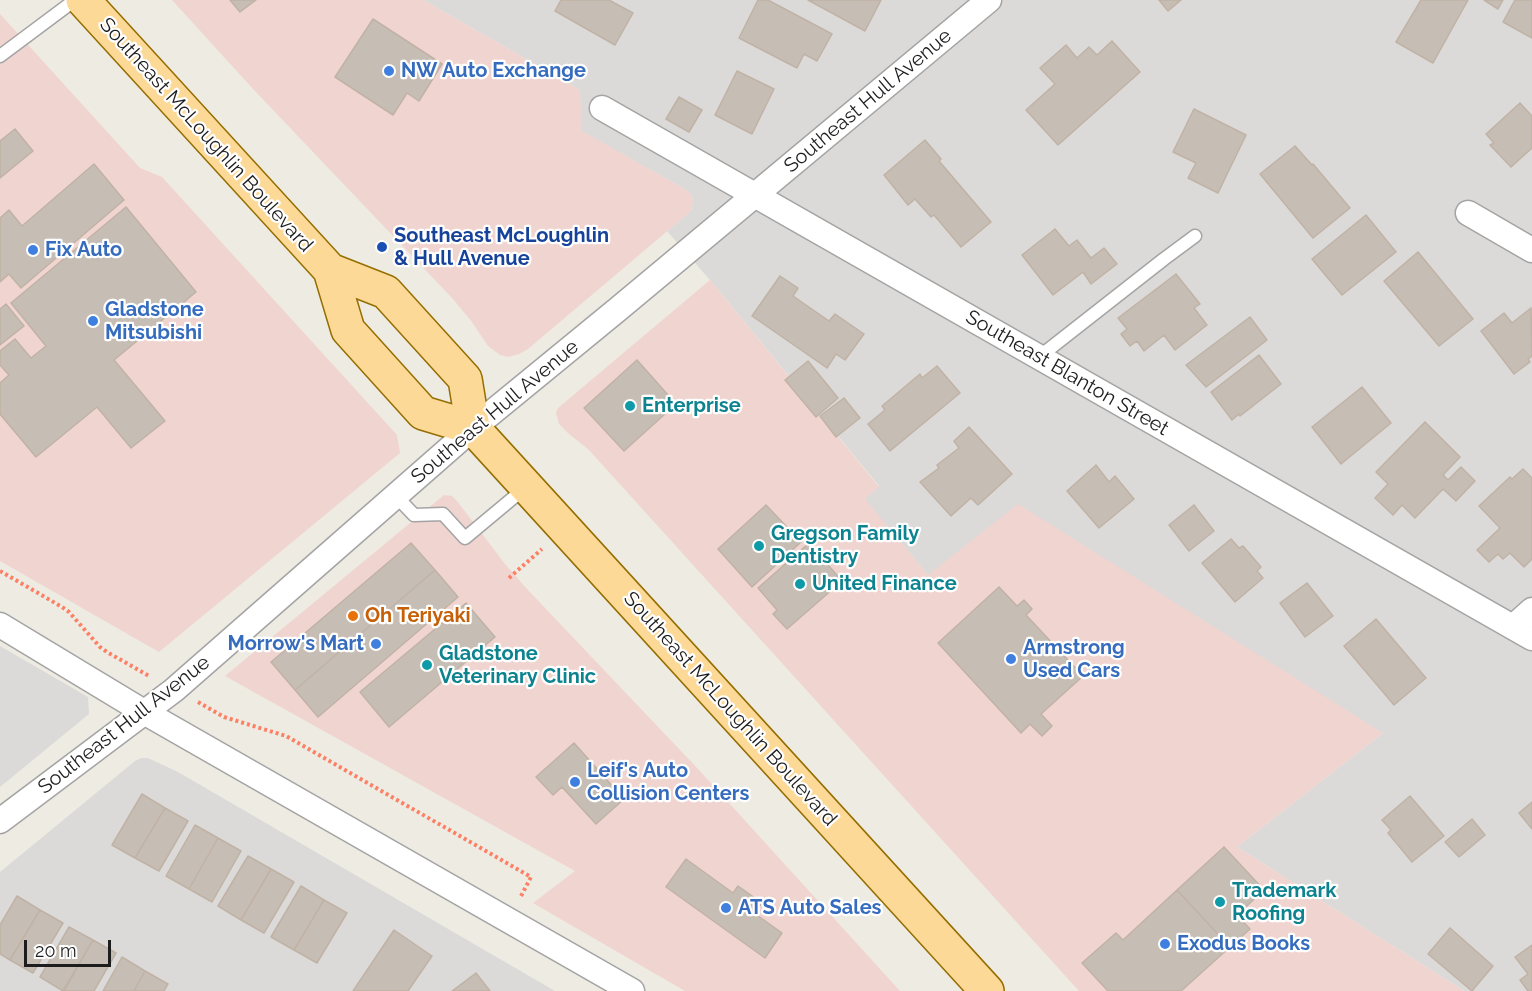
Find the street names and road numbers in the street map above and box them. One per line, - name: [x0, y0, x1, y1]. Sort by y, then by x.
- street label: Southeast McLoughlin Boulevard: [94, 13, 318, 257]
- street label: Southeast Hull Avenue: [779, 24, 957, 178]
- street label: Southeast Blanton Street: [961, 305, 1173, 441]
- street label: Southeast Hull Avenue: [406, 335, 584, 489]
- street label: Southeast McLoughlin Boulevard: [618, 587, 842, 831]
- street label: Southeast Hull Avenue: [33, 651, 215, 799]

